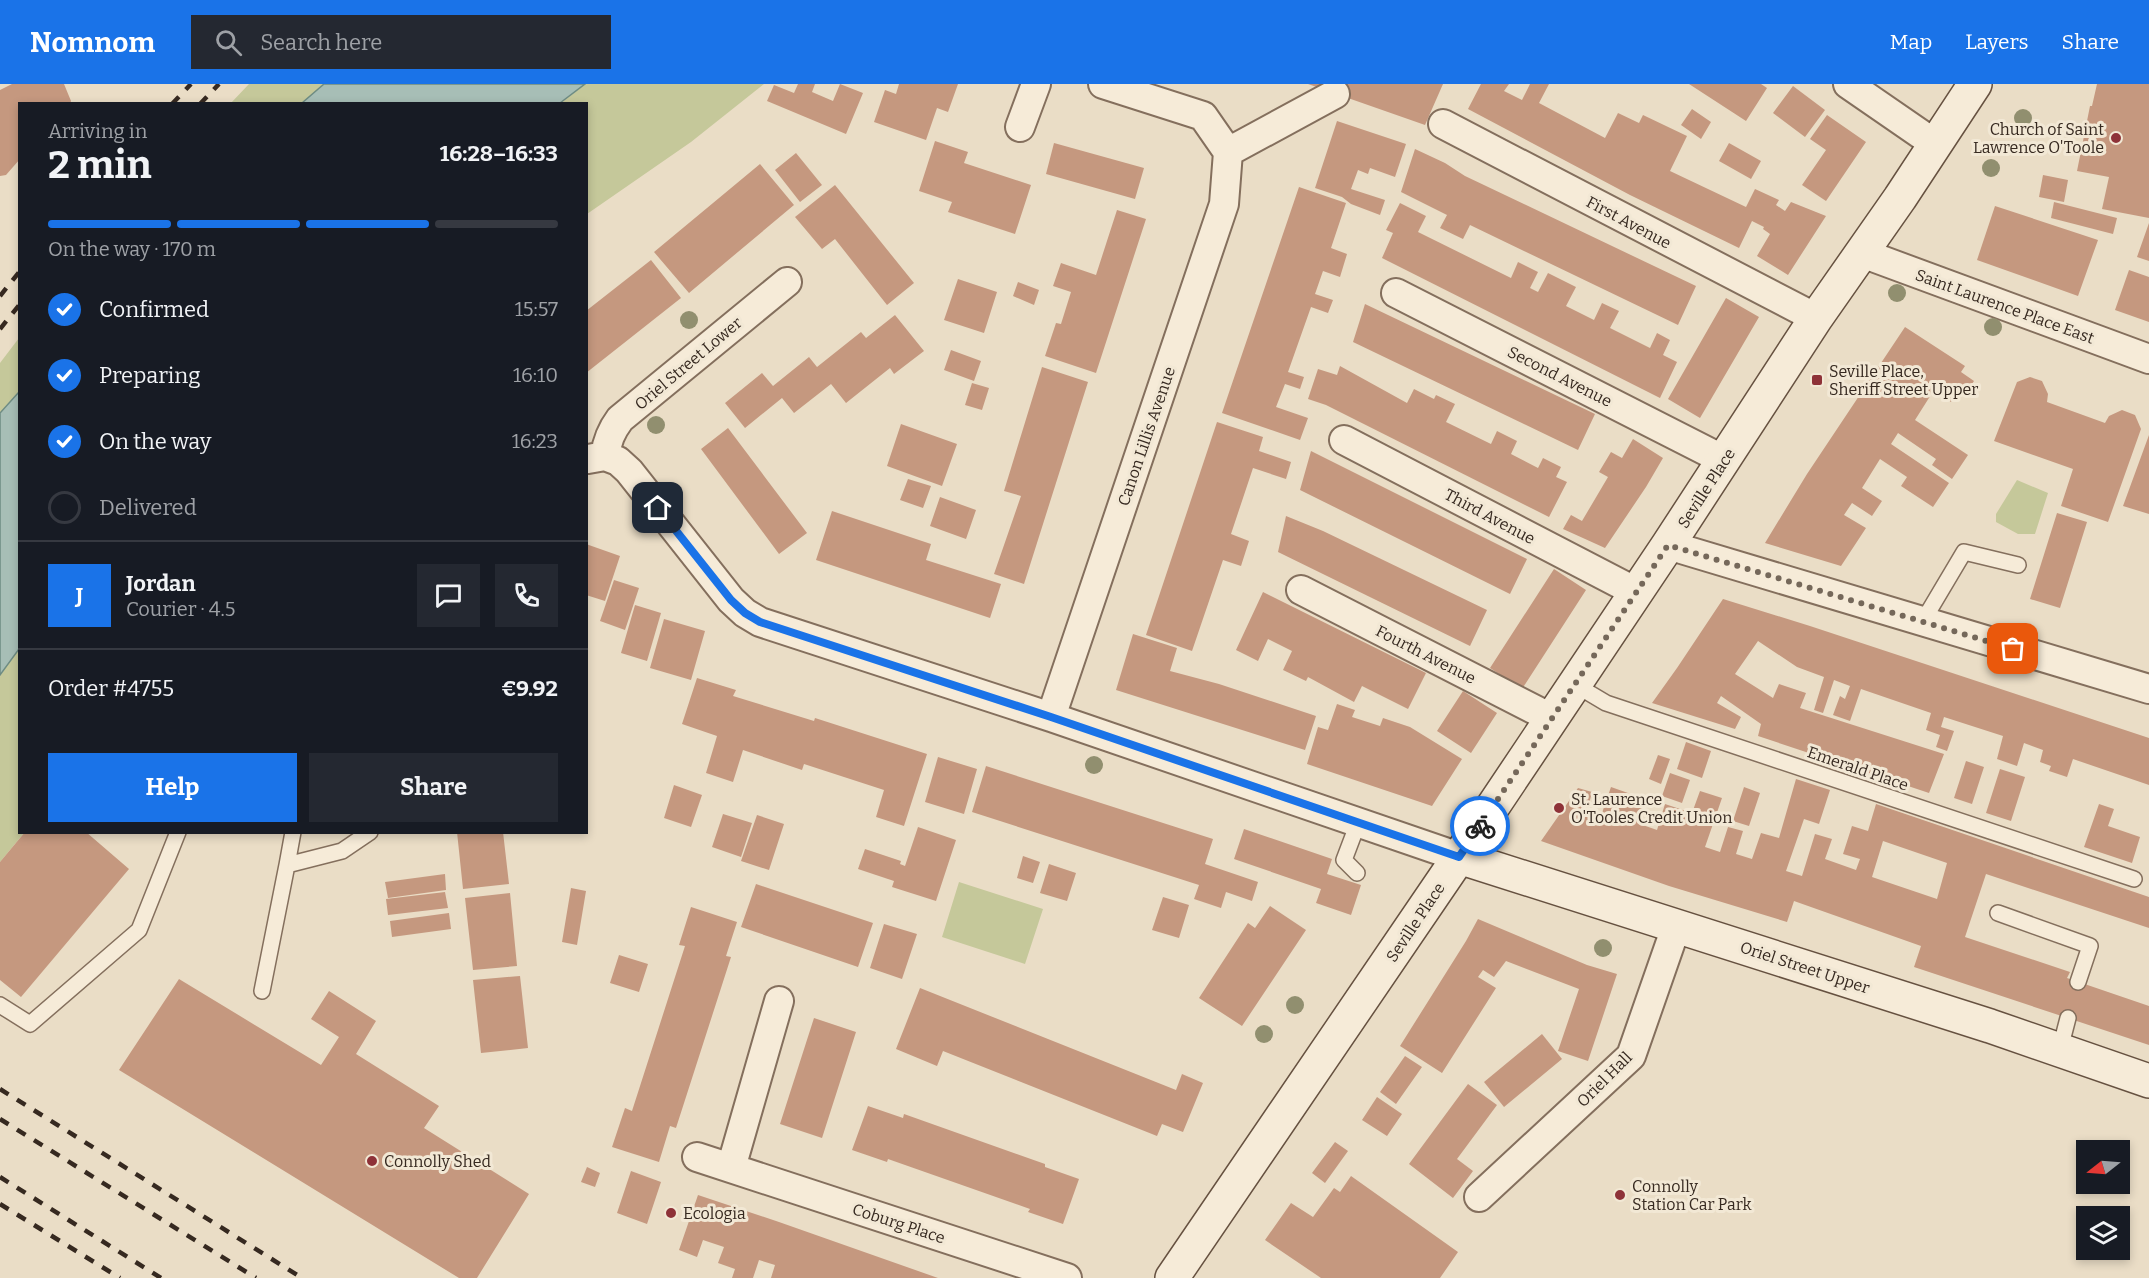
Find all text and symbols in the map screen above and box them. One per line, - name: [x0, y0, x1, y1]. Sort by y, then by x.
- search box: [191, 15, 611, 69]
- text: Nomnom: [30, 26, 155, 59]
- icon: search: [212, 26, 245, 59]
- text: Search here: [260, 29, 382, 56]
- text: Map: [1890, 29, 1932, 55]
- text: Layers: [1965, 29, 2029, 55]
- text: Share: [2062, 29, 2119, 55]
- text: Arriving in: [48, 119, 147, 143]
- place label: Church of Saint Lawrence O'Toole: [1973, 120, 2104, 157]
- marker: Church of Saint Lawrence O'Toole: [2109, 131, 2123, 145]
- text: 16:28–16:33: [440, 140, 558, 167]
- text: 2 min: [48, 142, 152, 188]
- street label: First Avenue: [1583, 192, 1674, 253]
- text: On the way · 170 m: [48, 237, 216, 261]
- street label: Saint Laurence Place East: [1913, 265, 2097, 348]
- icon: check: [48, 293, 81, 326]
- text: Confirmed: [99, 296, 209, 323]
- text: 15:57: [515, 297, 558, 321]
- street label: Oriel Street Lower: [631, 313, 746, 414]
- street label: Second Avenue: [1505, 342, 1615, 411]
- icon: check: [48, 359, 81, 392]
- text: Preparing: [99, 362, 201, 389]
- place label: Seville Place, Sheriff Street Upper: [1829, 362, 1978, 399]
- text: 16:10: [513, 363, 558, 387]
- street label: Canon Lillis Avenue: [1114, 364, 1179, 508]
- marker: Seville Place, Sheriff Street Upper: [1810, 373, 1824, 387]
- icon: check: [48, 425, 81, 458]
- text: On the way: [99, 428, 211, 455]
- text: 16:23: [512, 429, 558, 453]
- street label: Seville Place: [1674, 445, 1739, 532]
- pin: [632, 482, 683, 533]
- street label: Third Avenue: [1441, 485, 1538, 548]
- icon: home: [641, 491, 674, 524]
- text: Delivered: [99, 494, 197, 521]
- button: chat: [417, 564, 480, 627]
- button: phone: [495, 564, 558, 627]
- text: Jordan: [126, 570, 196, 597]
- text: J: [76, 582, 83, 609]
- text: Courier · 4.5: [126, 597, 235, 621]
- street label: Fourth Avenue: [1373, 621, 1479, 688]
- pin: [1987, 623, 2038, 674]
- icon: bag: [1996, 632, 2029, 665]
- text: Order #4755: [48, 675, 174, 702]
- text: €9.92: [501, 675, 558, 702]
- street label: Emerald Place: [1805, 742, 1911, 795]
- button: Help: [48, 753, 297, 822]
- button: Share: [309, 753, 558, 822]
- place label: St. Laurence O'Tooles Credit Union: [1571, 790, 1732, 827]
- courier: [1450, 796, 1510, 856]
- marker: St. Laurence O'Tooles Credit Union: [1552, 801, 1566, 815]
- icon: bike: [1464, 810, 1497, 843]
- street label: Seville Place: [1382, 879, 1449, 965]
- street label: Oriel Street Upper: [1738, 938, 1872, 997]
- street label: Oriel Hall: [1573, 1048, 1636, 1111]
- north arrow: [2076, 1140, 2130, 1194]
- map controls: [2076, 1140, 2130, 1260]
- place label: Connolly Shed: [384, 1152, 491, 1171]
- marker: Connolly Shed: [365, 1154, 379, 1168]
- place label: Connolly Station Car Park: [1632, 1177, 1752, 1214]
- marker: Connolly Station Car Park: [1613, 1188, 1627, 1202]
- street label: Coburg Place: [850, 1200, 948, 1247]
- place label: Ecologia: [683, 1204, 746, 1223]
- marker: Ecologia: [664, 1206, 678, 1220]
- button: layers: [2076, 1206, 2130, 1260]

